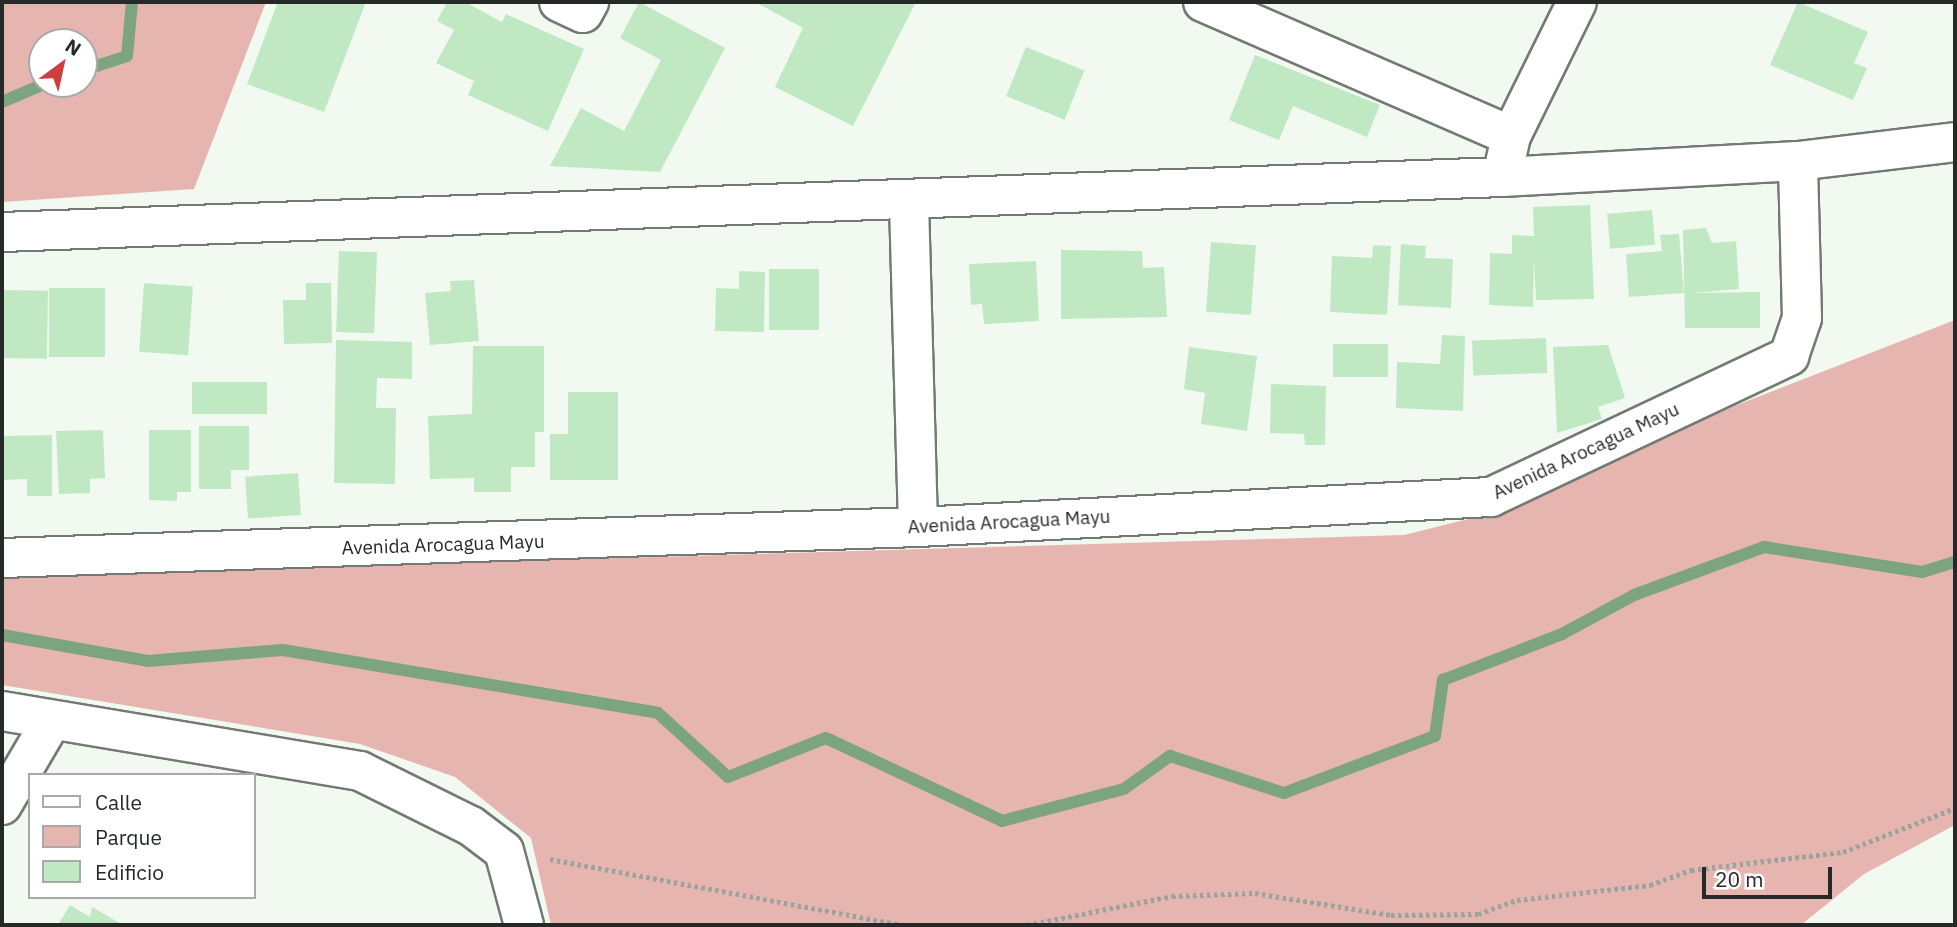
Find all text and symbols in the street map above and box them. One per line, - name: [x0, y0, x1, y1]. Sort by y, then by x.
- north arrow: [28, 28, 98, 98]
- text: N: [61, 33, 86, 61]
- street label: Avenida Arocagua Mayu: [1489, 398, 1683, 504]
- street label: Avenida Arocagua Mayu: [907, 505, 1111, 539]
- street label: Avenida Arocagua Mayu: [341, 530, 545, 560]
- legend: [28, 773, 256, 899]
- text: Calle: [95, 788, 142, 816]
- text: Parque: [95, 823, 162, 851]
- scale bar: [1705, 853, 1834, 897]
- text: Edificio: [95, 858, 164, 886]
- text: 20 m: [1715, 865, 1764, 893]

